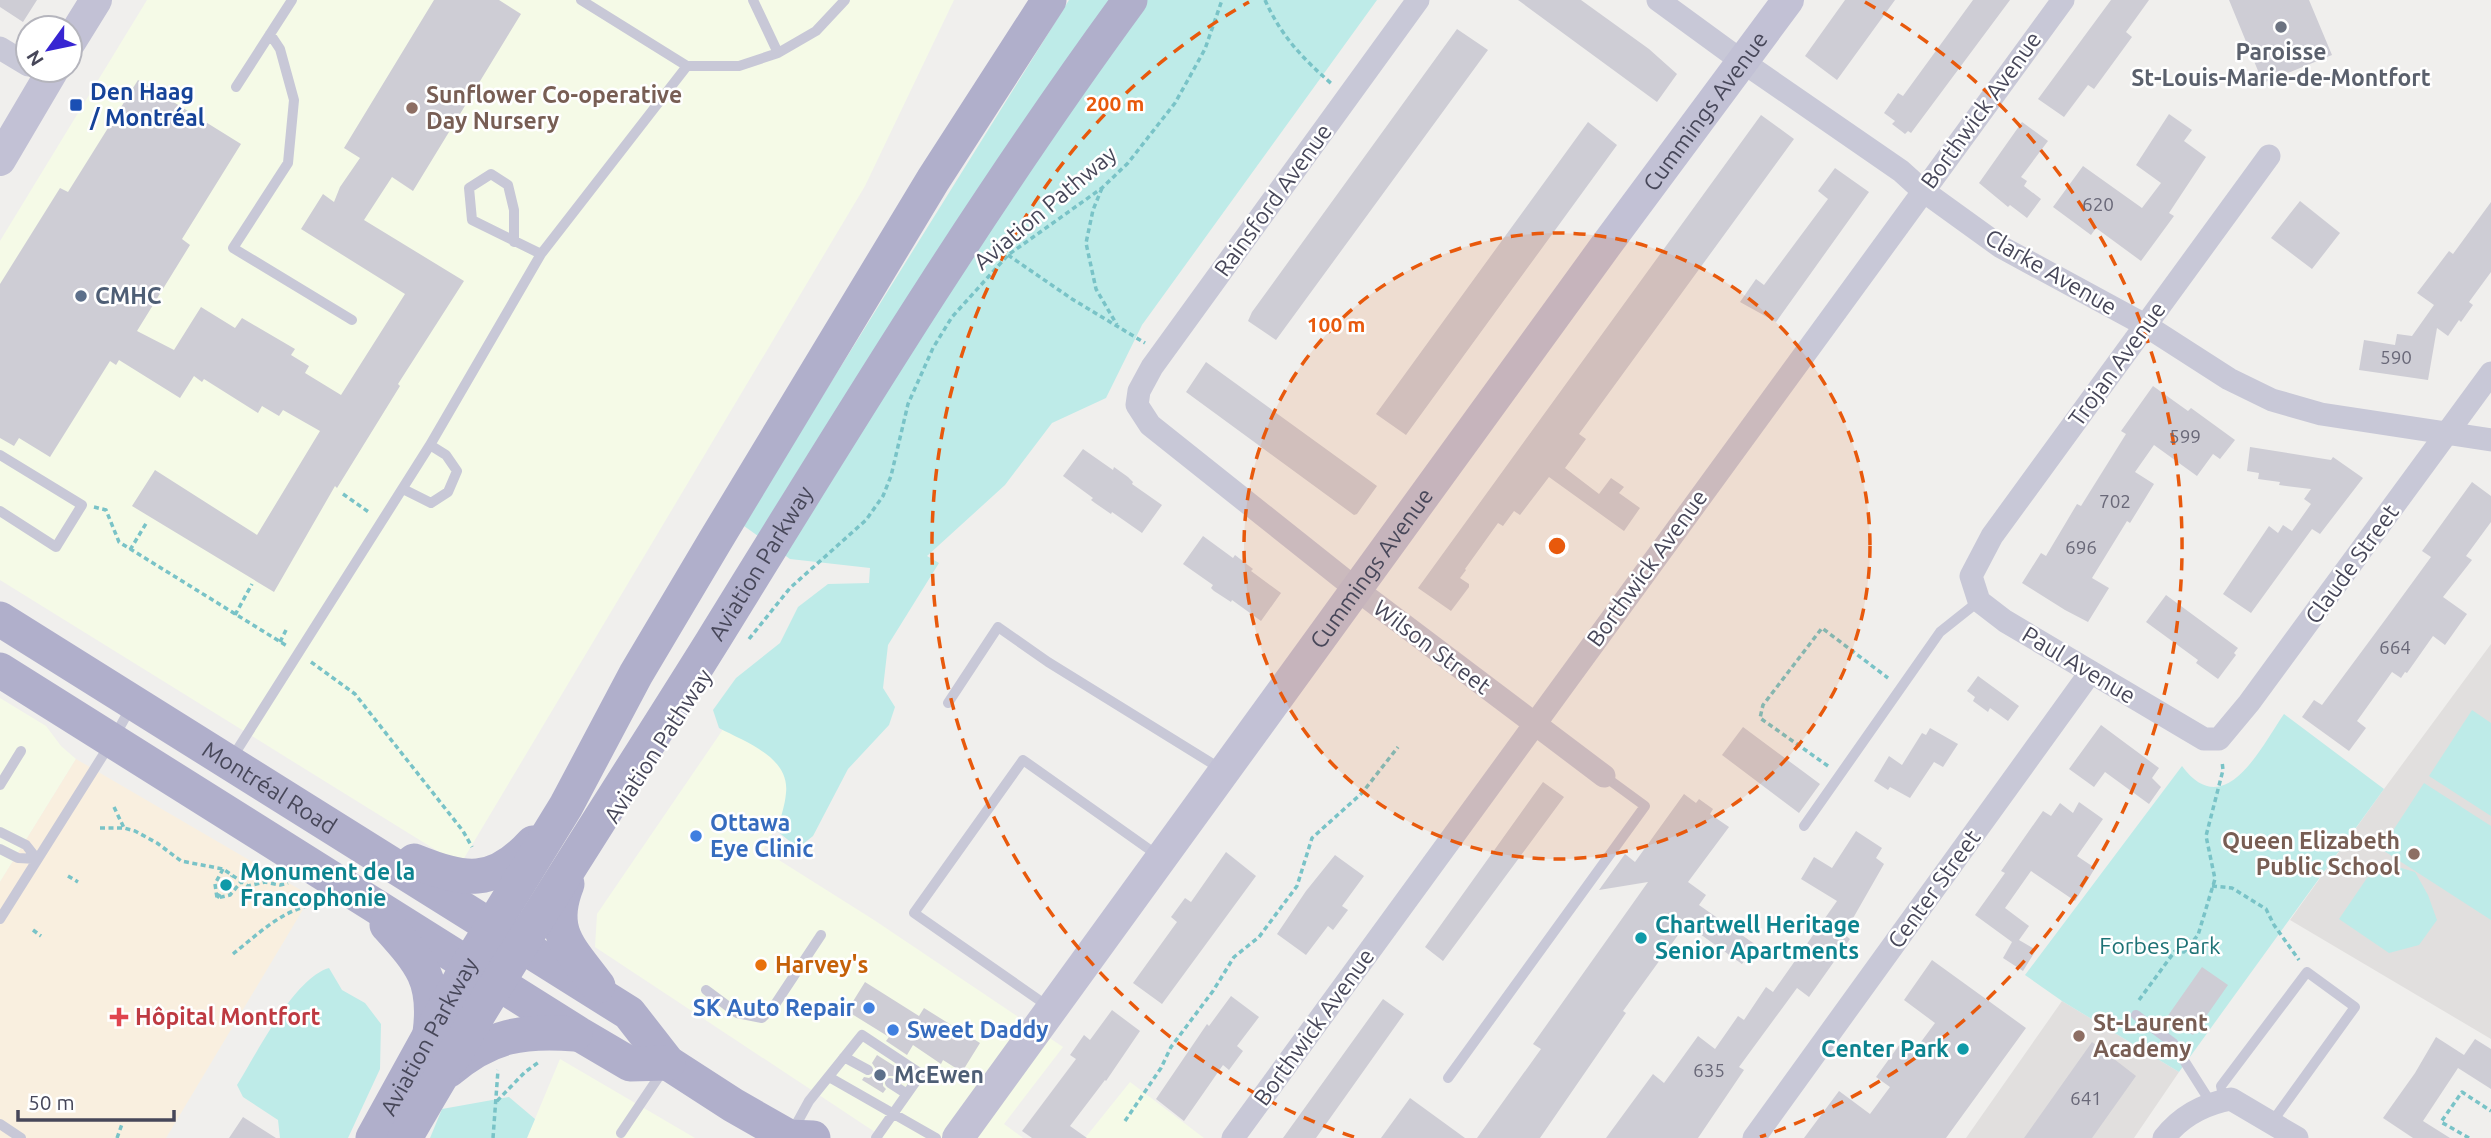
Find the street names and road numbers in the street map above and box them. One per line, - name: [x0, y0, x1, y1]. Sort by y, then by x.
- street label: Cummings Avenue: [1638, 27, 1772, 195]
- street label: Borthwick Avenue: [1915, 27, 2046, 193]
- street label: Rainsford Avenue: [1209, 119, 1336, 281]
- street label: Aviation Pathway: [968, 141, 1121, 274]
- street label: Clarke Avenue: [1981, 224, 2121, 319]
- street label: Trojan Avenue: [2063, 297, 2170, 431]
- street label: Aviation Parkway: [703, 481, 817, 645]
- street label: Cummings Avenue: [1305, 483, 1438, 653]
- street label: Borthwick Avenue: [1581, 485, 1712, 651]
- street label: Claude Street: [2300, 499, 2403, 628]
- street label: Wilson Street: [1369, 595, 1495, 699]
- street label: Paul Avenue: [2018, 621, 2140, 708]
- street label: Aviation Pathway: [599, 664, 717, 827]
- street label: Montréal Road: [198, 736, 341, 839]
- street label: Center Street: [1882, 825, 1985, 953]
- street label: Borthwick Avenue: [1248, 944, 1379, 1110]
- street label: Aviation Parkway: [375, 953, 482, 1119]

